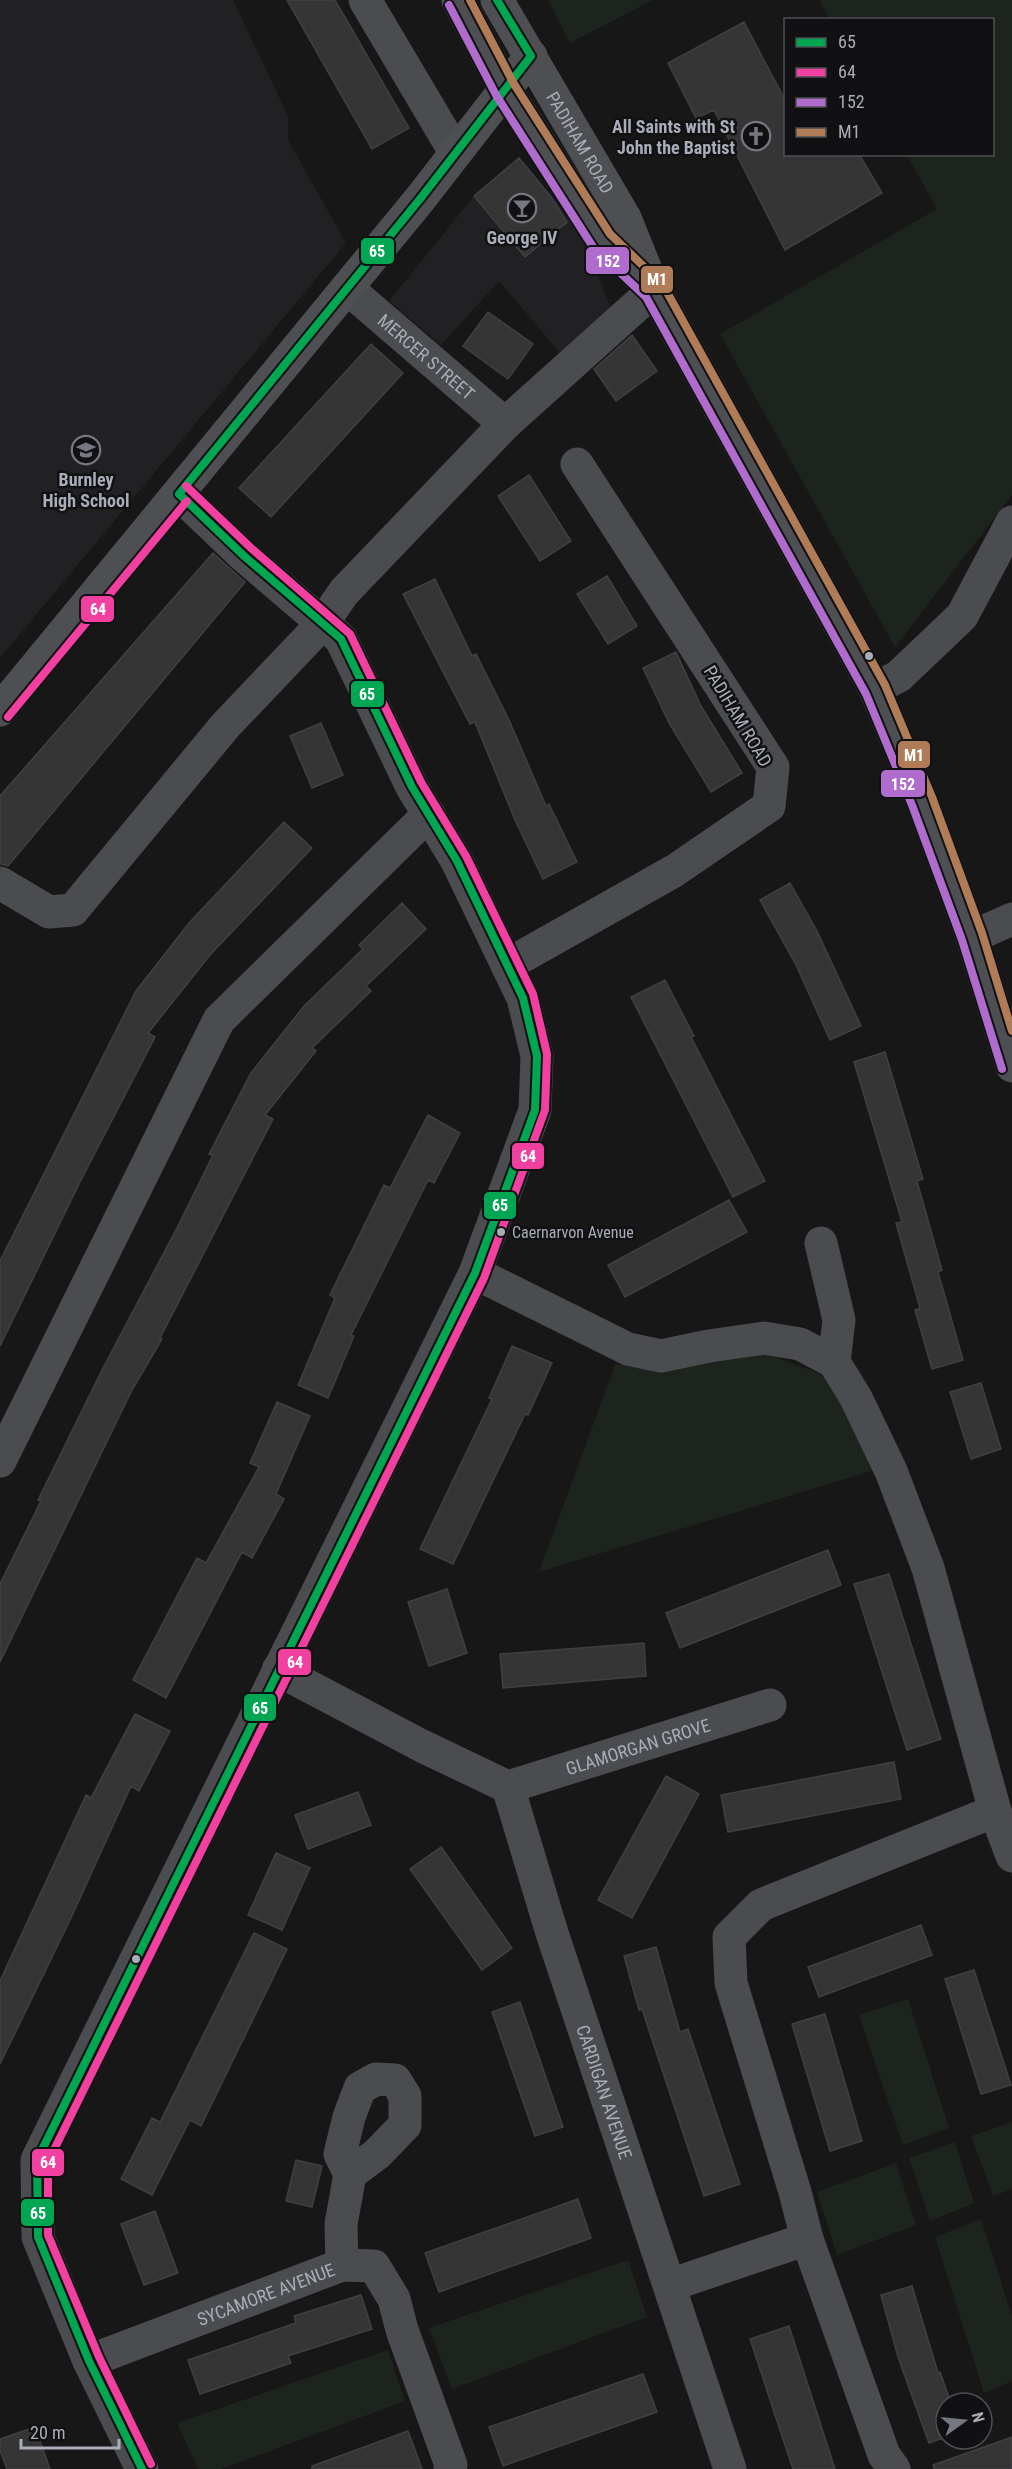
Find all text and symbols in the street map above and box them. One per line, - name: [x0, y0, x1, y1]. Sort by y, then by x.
- legend: [784, 18, 994, 156]
- text: 65: [838, 31, 856, 52]
- text: 64: [838, 61, 856, 82]
- street label: PADIHAM ROAD: [543, 88, 619, 197]
- text: 152: [838, 91, 865, 112]
- place label: All Saints with St John the Baptist: [612, 116, 735, 158]
- church icon: All Saints with St John the Baptist: [740, 120, 772, 152]
- text: M1: [838, 121, 860, 142]
- bar icon: George IV: [506, 192, 538, 224]
- place label: George IV: [487, 227, 558, 248]
- line badge: 65: [360, 237, 395, 265]
- text: 65: [369, 242, 385, 261]
- line badge: 152: [585, 246, 630, 275]
- text: 152: [596, 252, 620, 271]
- line badge: M1: [640, 265, 674, 294]
- text: M1: [647, 270, 667, 289]
- street label: MERCER STREET: [374, 309, 479, 404]
- school or university icon: Burnley High School: [70, 434, 102, 466]
- place label: Burnley High School: [43, 469, 129, 511]
- line badge: 64: [80, 595, 115, 623]
- text: 64: [90, 600, 106, 619]
- unlabelled marker: [863, 650, 875, 662]
- street label: PADIHAM ROAD: [700, 662, 776, 770]
- line badge: 65: [350, 680, 385, 708]
- text: 65: [359, 685, 375, 704]
- line badge: M1: [897, 740, 931, 769]
- text: M1: [904, 746, 924, 765]
- line badge: 152: [880, 769, 926, 798]
- text: 152: [891, 775, 915, 794]
- line badge: 64: [511, 1142, 545, 1170]
- text: 64: [520, 1147, 536, 1166]
- line badge: 65: [483, 1191, 517, 1220]
- text: 65: [492, 1196, 508, 1215]
- place label: Caernarvon Avenue: [512, 1223, 634, 1242]
- marker: Caernarvon Avenue: [495, 1226, 507, 1238]
- line badge: 64: [277, 1648, 312, 1676]
- text: 64: [287, 1653, 303, 1672]
- line badge: 65: [243, 1693, 277, 1722]
- text: 65: [252, 1699, 268, 1718]
- street label: GLAMORGAN GROVE: [563, 1714, 713, 1779]
- unlabelled marker: [130, 1953, 142, 1965]
- street label: CARDIGAN AVENUE: [573, 2022, 637, 2162]
- line badge: 64: [31, 2148, 65, 2177]
- text: 64: [40, 2153, 56, 2172]
- line badge: 65: [20, 2198, 55, 2227]
- text: 65: [30, 2204, 46, 2223]
- street label: SYCAMORE AVENUE: [194, 2258, 337, 2330]
- north arrow: [934, 2391, 994, 2451]
- text: N: [968, 2410, 988, 2424]
- scale bar: [21, 2412, 118, 2450]
- text: 20 m: [30, 2422, 65, 2443]

